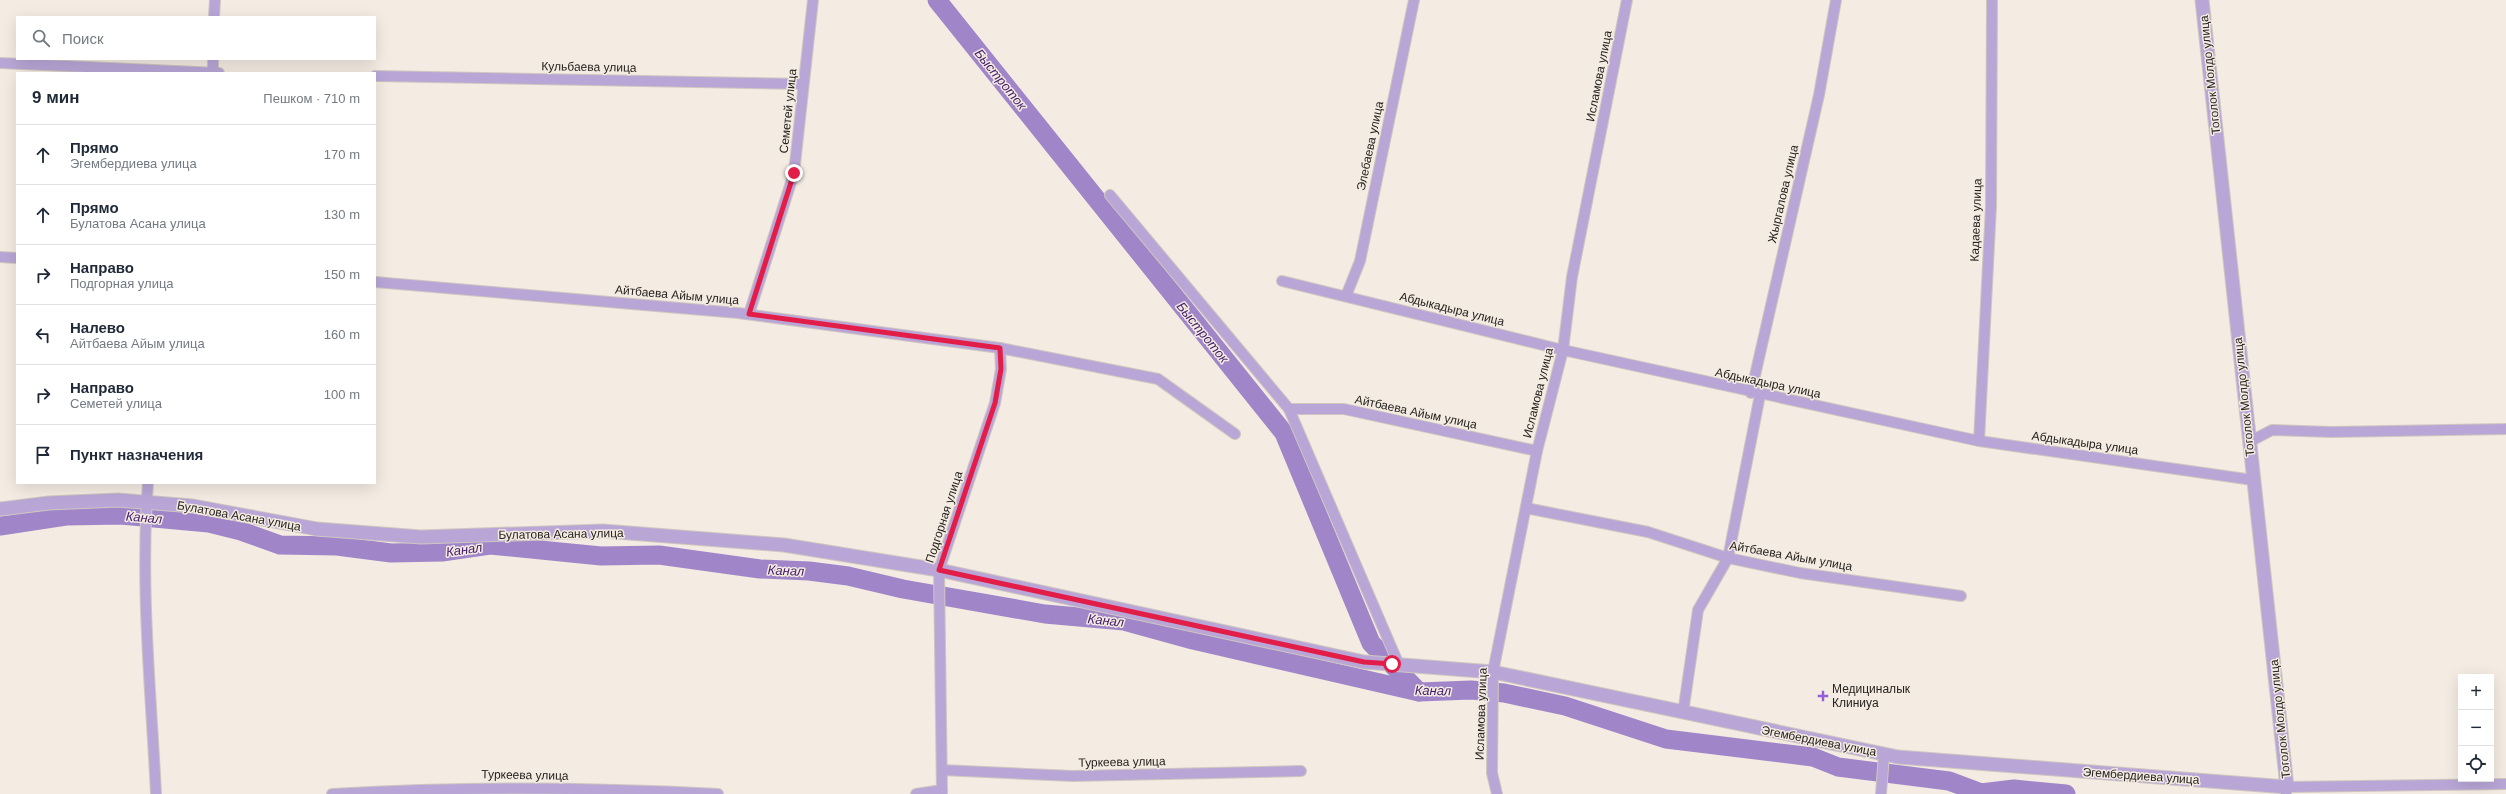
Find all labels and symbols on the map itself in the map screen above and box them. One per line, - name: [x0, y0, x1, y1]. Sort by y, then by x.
- street label: Тоголок Молдо улица: [2197, 15, 2223, 135]
- street label: Исламова улица: [1583, 29, 1615, 123]
- water label: Быстроток: [972, 46, 1030, 113]
- street label: Кульбаева улица: [541, 59, 637, 75]
- street label: Семетей улица: [777, 68, 799, 154]
- street label: Элебаева улица: [1354, 100, 1386, 192]
- street label: Жыргалова улица: [1765, 143, 1801, 244]
- route end: [785, 164, 803, 182]
- street label: Кадаева улица: [1968, 178, 1984, 262]
- street label: Айтбаева Айым улица: [614, 283, 740, 307]
- street label: Абдыкадыра улица: [1398, 289, 1506, 329]
- water label: Быстроток: [1174, 299, 1232, 366]
- street label: Тоголок Молдо улица: [2231, 337, 2257, 457]
- street label: Исламова улица: [1520, 346, 1556, 440]
- street label: Абдыкадыра улица: [1714, 365, 1822, 401]
- street label: Айтбаева Айым улица: [1354, 392, 1479, 432]
- street label: Абдыкадыра улица: [2031, 429, 2139, 457]
- street label: Подгорная улица: [923, 469, 966, 565]
- street label: Булатова Асана улица: [176, 498, 302, 534]
- water label: Канал: [125, 508, 163, 527]
- street label: Булатова Асана улица: [498, 526, 624, 542]
- street label: Айтбаева Айым улица: [1729, 538, 1854, 574]
- water label: Канал: [445, 539, 484, 559]
- water label: Канал: [767, 562, 805, 579]
- water label: Канал: [1087, 611, 1126, 630]
- route start: [1383, 655, 1401, 673]
- street label: Тоголок Молдо улица: [2267, 659, 2293, 779]
- street label: Исламова улица: [1472, 667, 1490, 760]
- place label: Медициналык Клиниуа: [1832, 682, 1911, 710]
- water label: Канал: [1415, 683, 1452, 698]
- marker: Медициналык Клиниуа: [1817, 690, 1829, 702]
- street label: Эгембердиева улица: [1760, 723, 1878, 759]
- street label: Туркеева улица: [1078, 754, 1166, 770]
- street label: Эгембердиева улица: [2082, 765, 2200, 787]
- street label: Туркеева улица: [481, 767, 569, 783]

